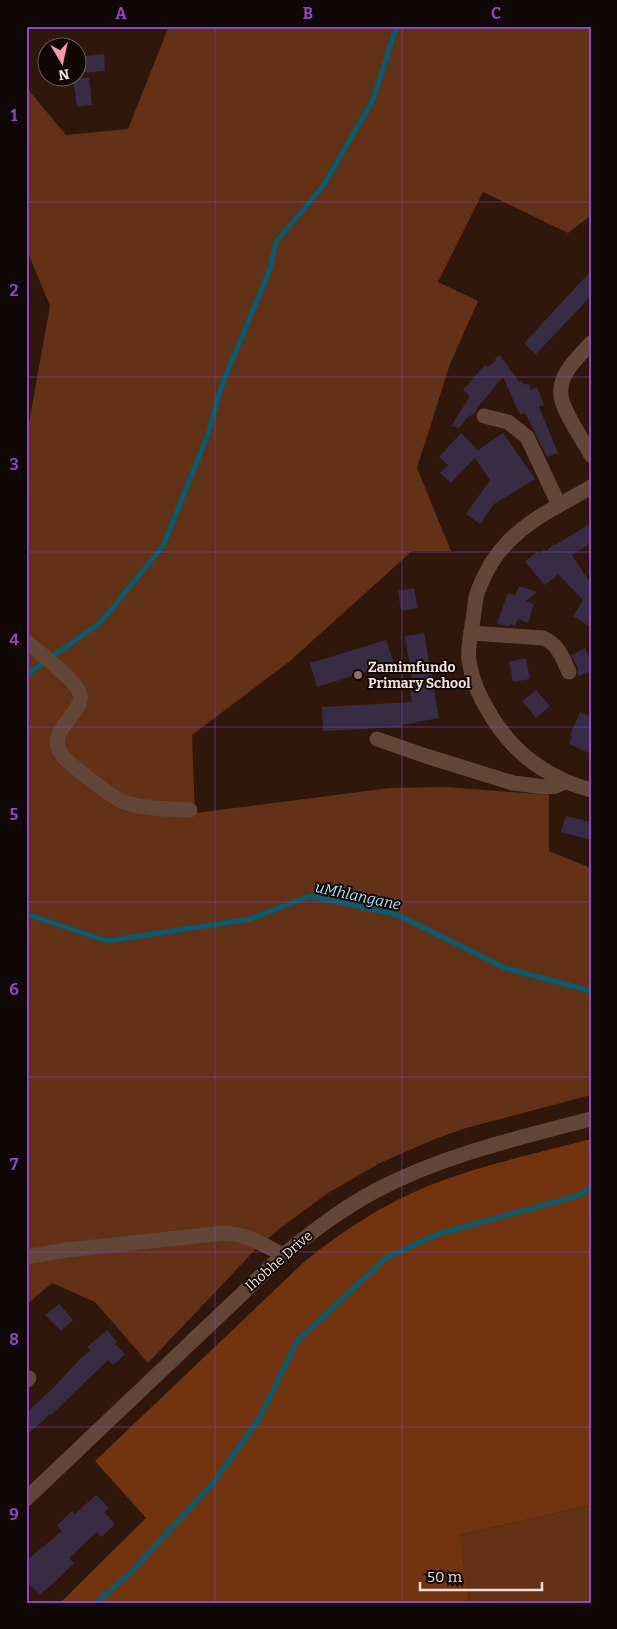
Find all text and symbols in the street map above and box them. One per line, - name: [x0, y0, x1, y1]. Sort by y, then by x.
- text: A: [115, 4, 127, 23]
- text: B: [303, 4, 313, 23]
- text: C: [491, 4, 501, 23]
- north arrow: [38, 38, 88, 88]
- text: N: [57, 65, 71, 84]
- text: 1: [11, 106, 18, 125]
- text: 2: [9, 281, 19, 300]
- text: 3: [9, 455, 19, 474]
- text: 4: [9, 630, 19, 649]
- place label: Zamimfundo Primary School: [368, 659, 471, 692]
- marker: Zamimfundo Primary School: [352, 669, 364, 681]
- text: 5: [10, 805, 19, 824]
- water label: uMhlangane: [314, 878, 403, 914]
- text: 6: [9, 980, 19, 999]
- text: 7: [10, 1155, 19, 1174]
- street label: Ihobhe Drive: [242, 1227, 316, 1295]
- text: 8: [9, 1330, 19, 1349]
- text: 9: [9, 1505, 19, 1524]
- scale bar: [420, 1559, 542, 1591]
- text: 50 m: [427, 1568, 463, 1586]

